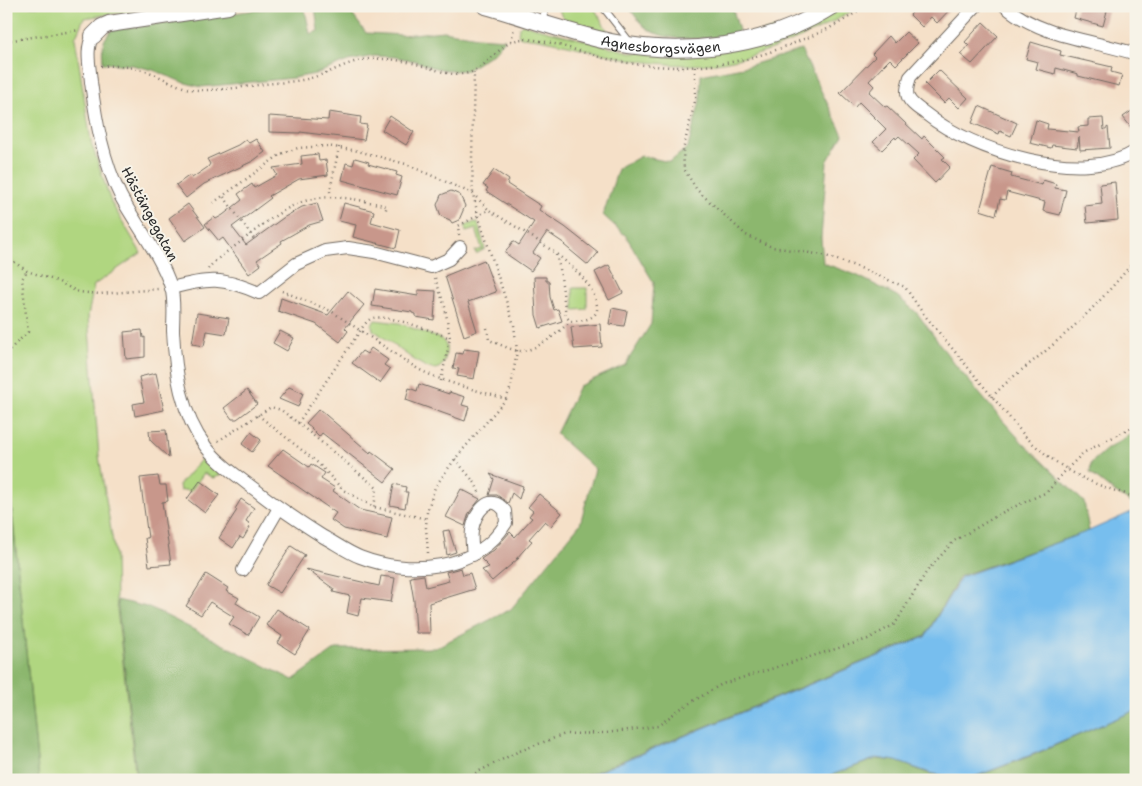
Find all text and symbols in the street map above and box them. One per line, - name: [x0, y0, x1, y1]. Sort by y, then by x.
- street label: Agnesborgsvägen: [599, 31, 722, 58]
- street label: Hästängegatan: [117, 164, 183, 265]

